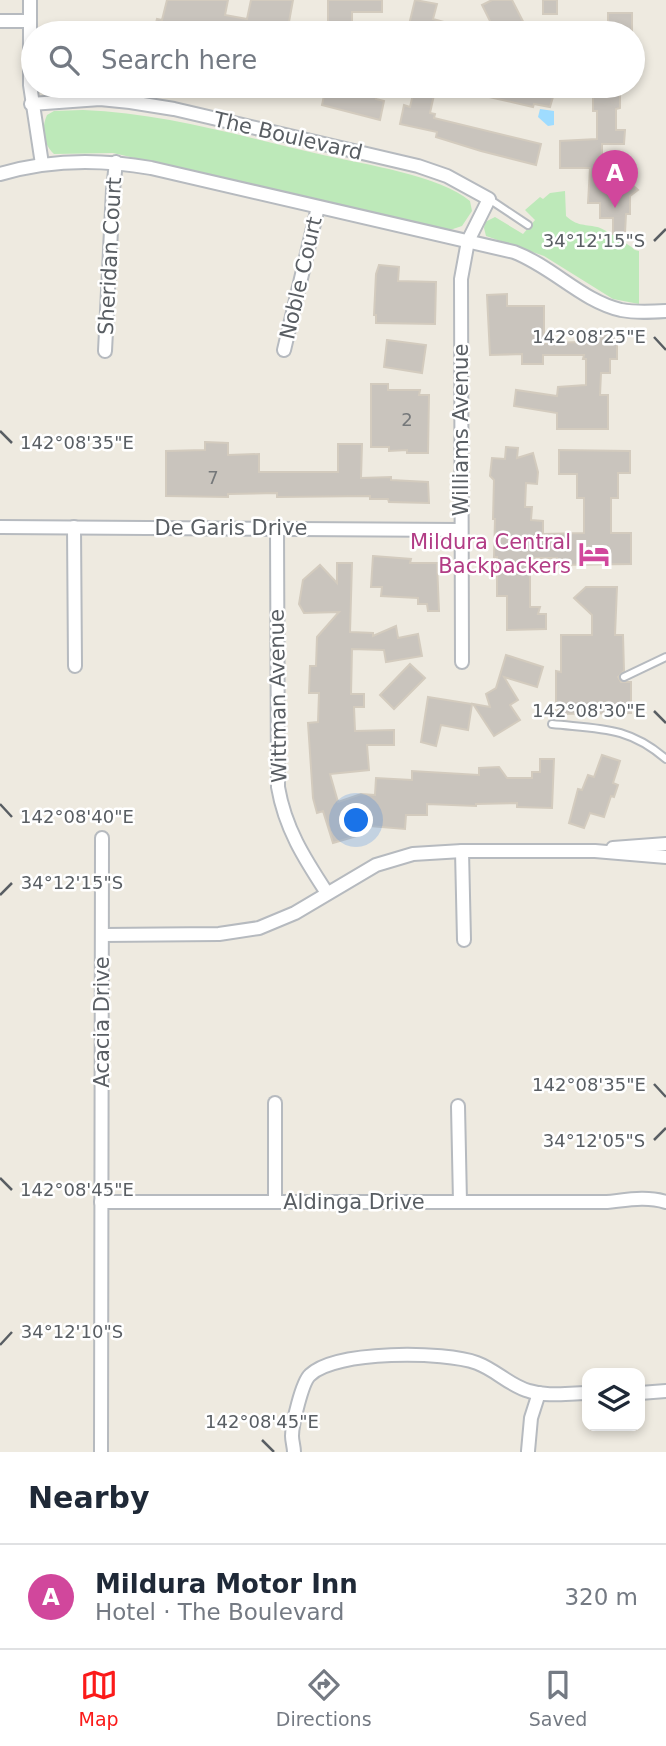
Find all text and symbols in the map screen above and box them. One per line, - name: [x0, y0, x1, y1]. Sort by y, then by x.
- search box: [21, 21, 645, 98]
- icon: search: [45, 41, 83, 79]
- text: Search here: [101, 45, 257, 75]
- street label: The Boulevard: [210, 107, 365, 165]
- pin: A: [592, 150, 638, 208]
- street label: Sheridan Court: [94, 177, 126, 335]
- street label: Noble Court: [275, 214, 327, 342]
- text: 34°12'15"S: [543, 230, 645, 251]
- text: 142°08'25"E: [532, 326, 646, 347]
- street label: Williams Avenue: [449, 344, 473, 516]
- house number: 2: [401, 409, 413, 430]
- text: 142°08'35"E: [20, 432, 134, 453]
- house number: 7: [207, 467, 219, 488]
- street label: De Garis Drive: [155, 516, 307, 540]
- place label: Mildura Central Backpackers: [410, 530, 571, 578]
- hotel icon: Mildura Central Backpackers: [577, 537, 611, 571]
- street label: Wittman Avenue: [264, 609, 292, 783]
- text: 142°08'30"E: [532, 700, 646, 721]
- your location: [339, 803, 373, 837]
- text: 142°08'40"E: [20, 806, 134, 827]
- text: 34°12'15"S: [21, 872, 123, 893]
- street label: Acacia Drive: [90, 956, 114, 1088]
- text: 142°08'35"E: [532, 1074, 646, 1095]
- text: 34°12'05"S: [543, 1130, 645, 1151]
- text: 142°08'45"E: [20, 1179, 134, 1200]
- street label: Aldinga Drive: [283, 1190, 425, 1214]
- text: 34°12'10"S: [21, 1321, 123, 1342]
- map controls: [582, 1368, 645, 1431]
- button: layers: [582, 1368, 645, 1431]
- text: 142°08'45"E: [205, 1411, 319, 1432]
- text: Nearby: [28, 1480, 150, 1515]
- text: Mildura Motor Inn: [95, 1569, 358, 1599]
- text: A: [42, 1584, 60, 1610]
- text: 320 m: [564, 1584, 638, 1610]
- text: Hotel · The Boulevard: [95, 1599, 344, 1625]
- tab: Map: [79, 1666, 119, 1730]
- tab: Directions: [276, 1666, 372, 1730]
- tab: Saved: [529, 1666, 587, 1730]

